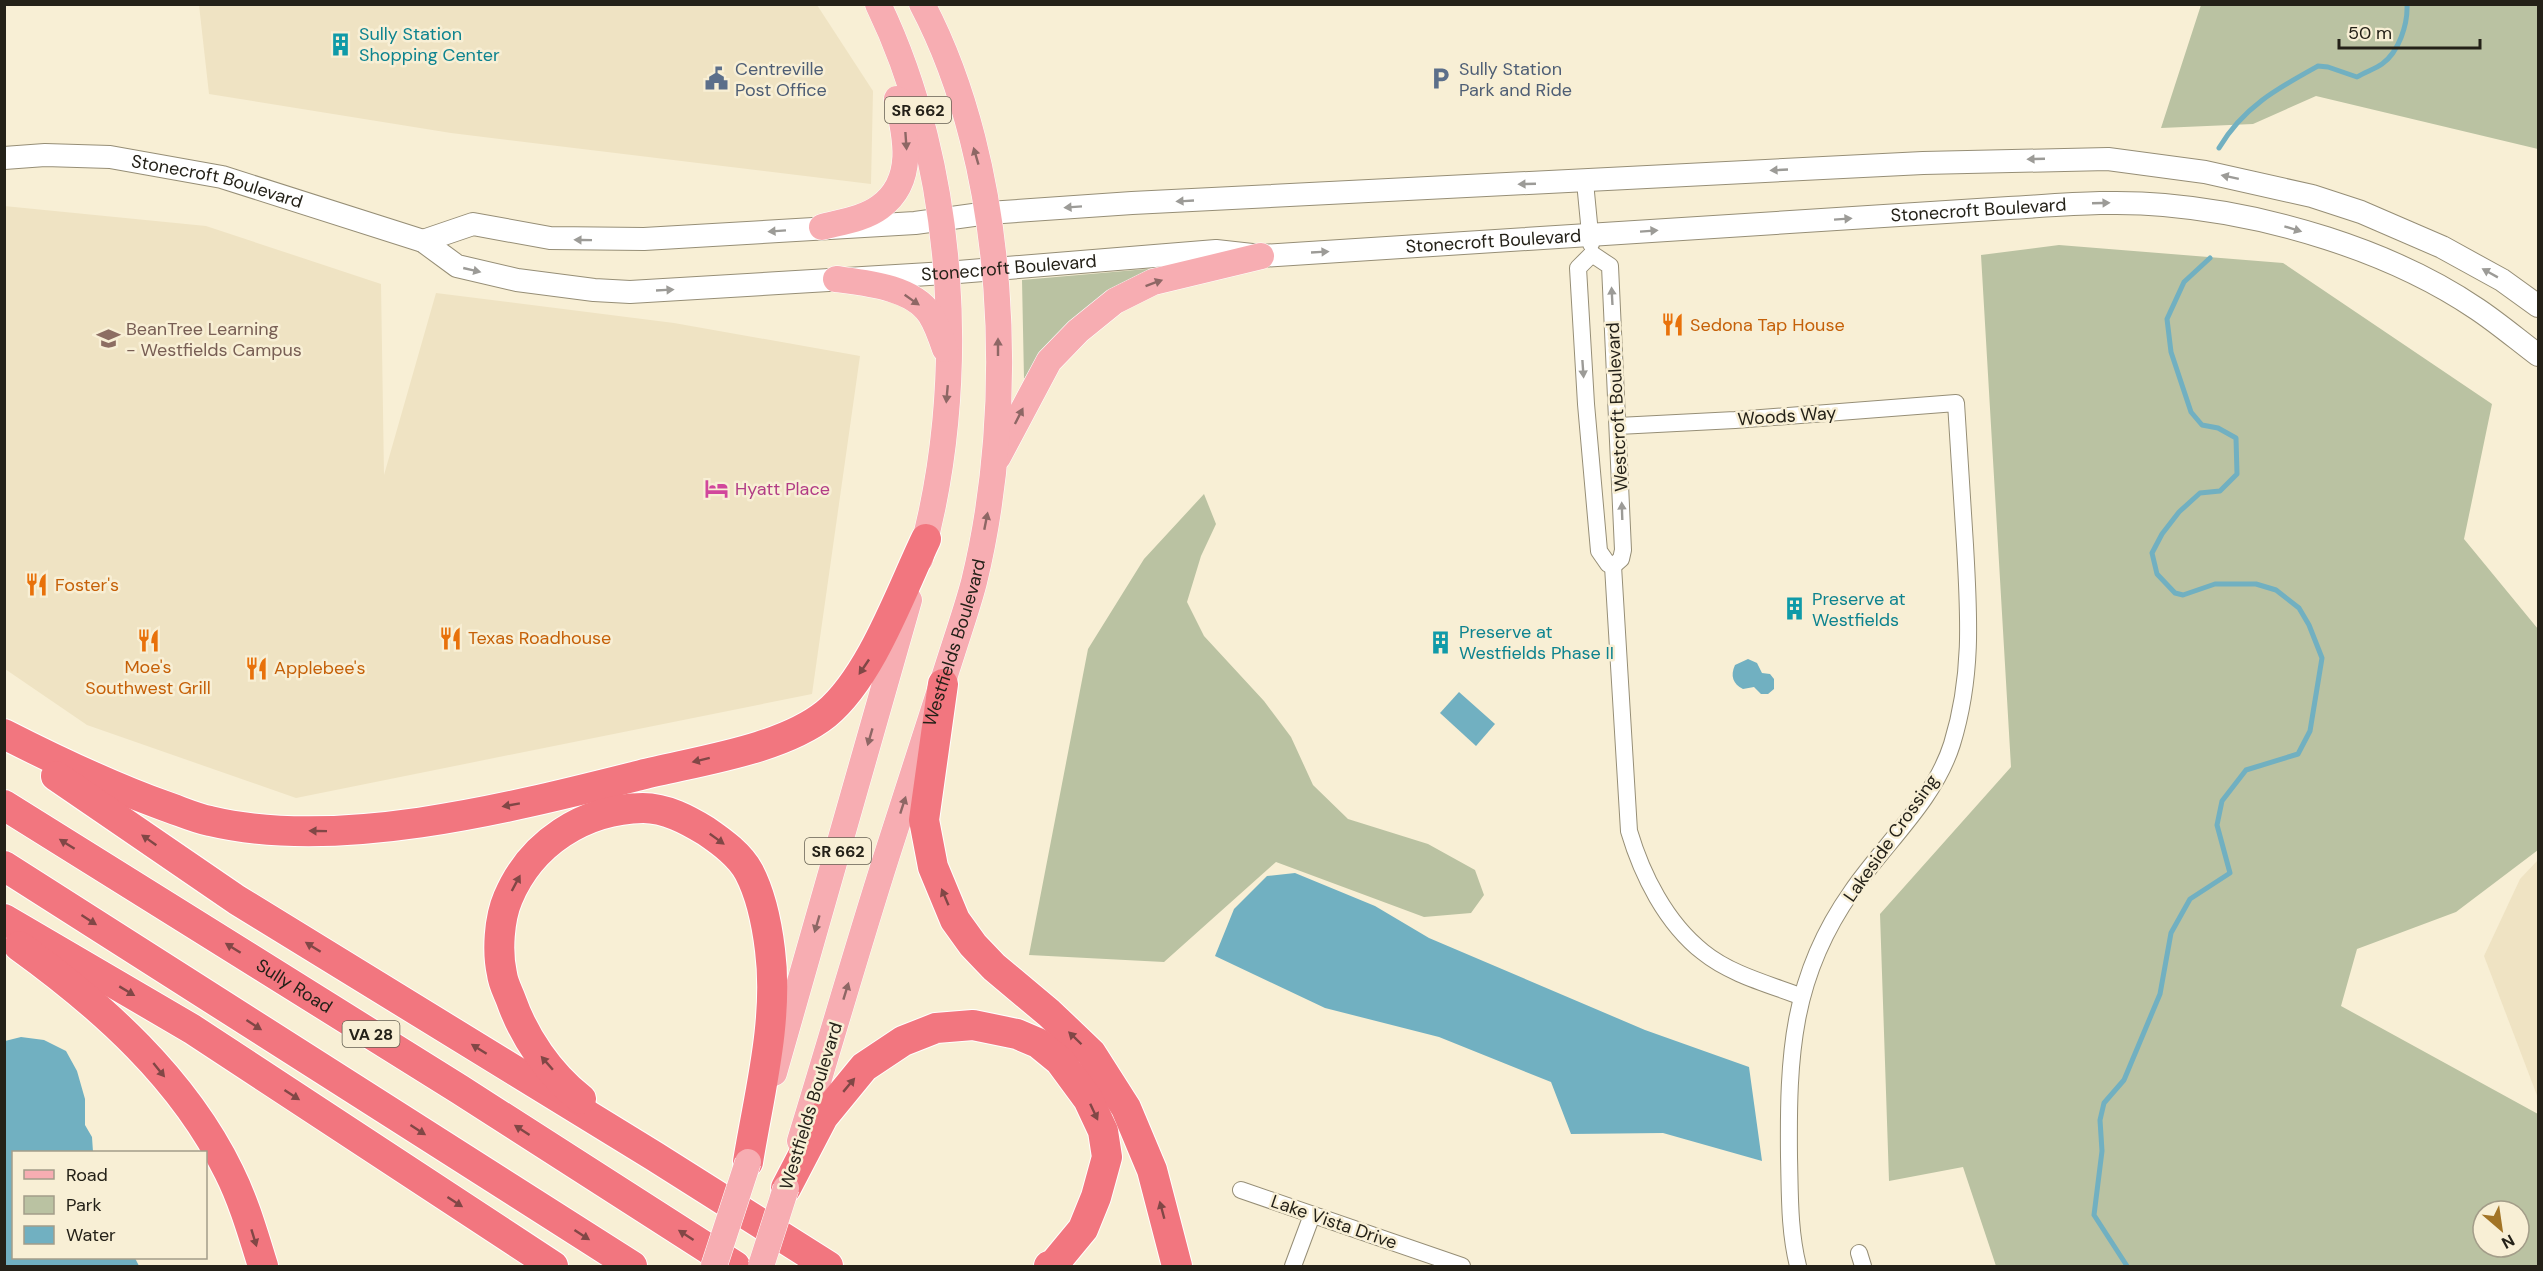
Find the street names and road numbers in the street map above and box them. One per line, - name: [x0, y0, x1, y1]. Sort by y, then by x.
- road number: SR 662: [885, 97, 951, 123]
- street label: Stonecroft Boulevard: [129, 149, 306, 214]
- street label: Stonecroft Boulevard: [1890, 192, 2067, 228]
- street label: Stonecroft Boulevard: [1405, 223, 1582, 259]
- street label: Stonecroft Boulevard: [920, 249, 1098, 286]
- street label: Westcroft Boulevard: [1601, 322, 1633, 492]
- street label: Woods Way: [1737, 401, 1837, 431]
- street label: Westfields Boulevard: [917, 557, 991, 729]
- street label: Lakeside Crossing: [1838, 770, 1944, 906]
- road number: SR 662: [805, 838, 871, 864]
- street label: Sully Road: [251, 953, 337, 1019]
- street label: Westfields Boulevard: [774, 1019, 848, 1193]
- road number: VA 28: [342, 1021, 400, 1047]
- street label: Lake Vista Drive: [1268, 1189, 1400, 1255]

